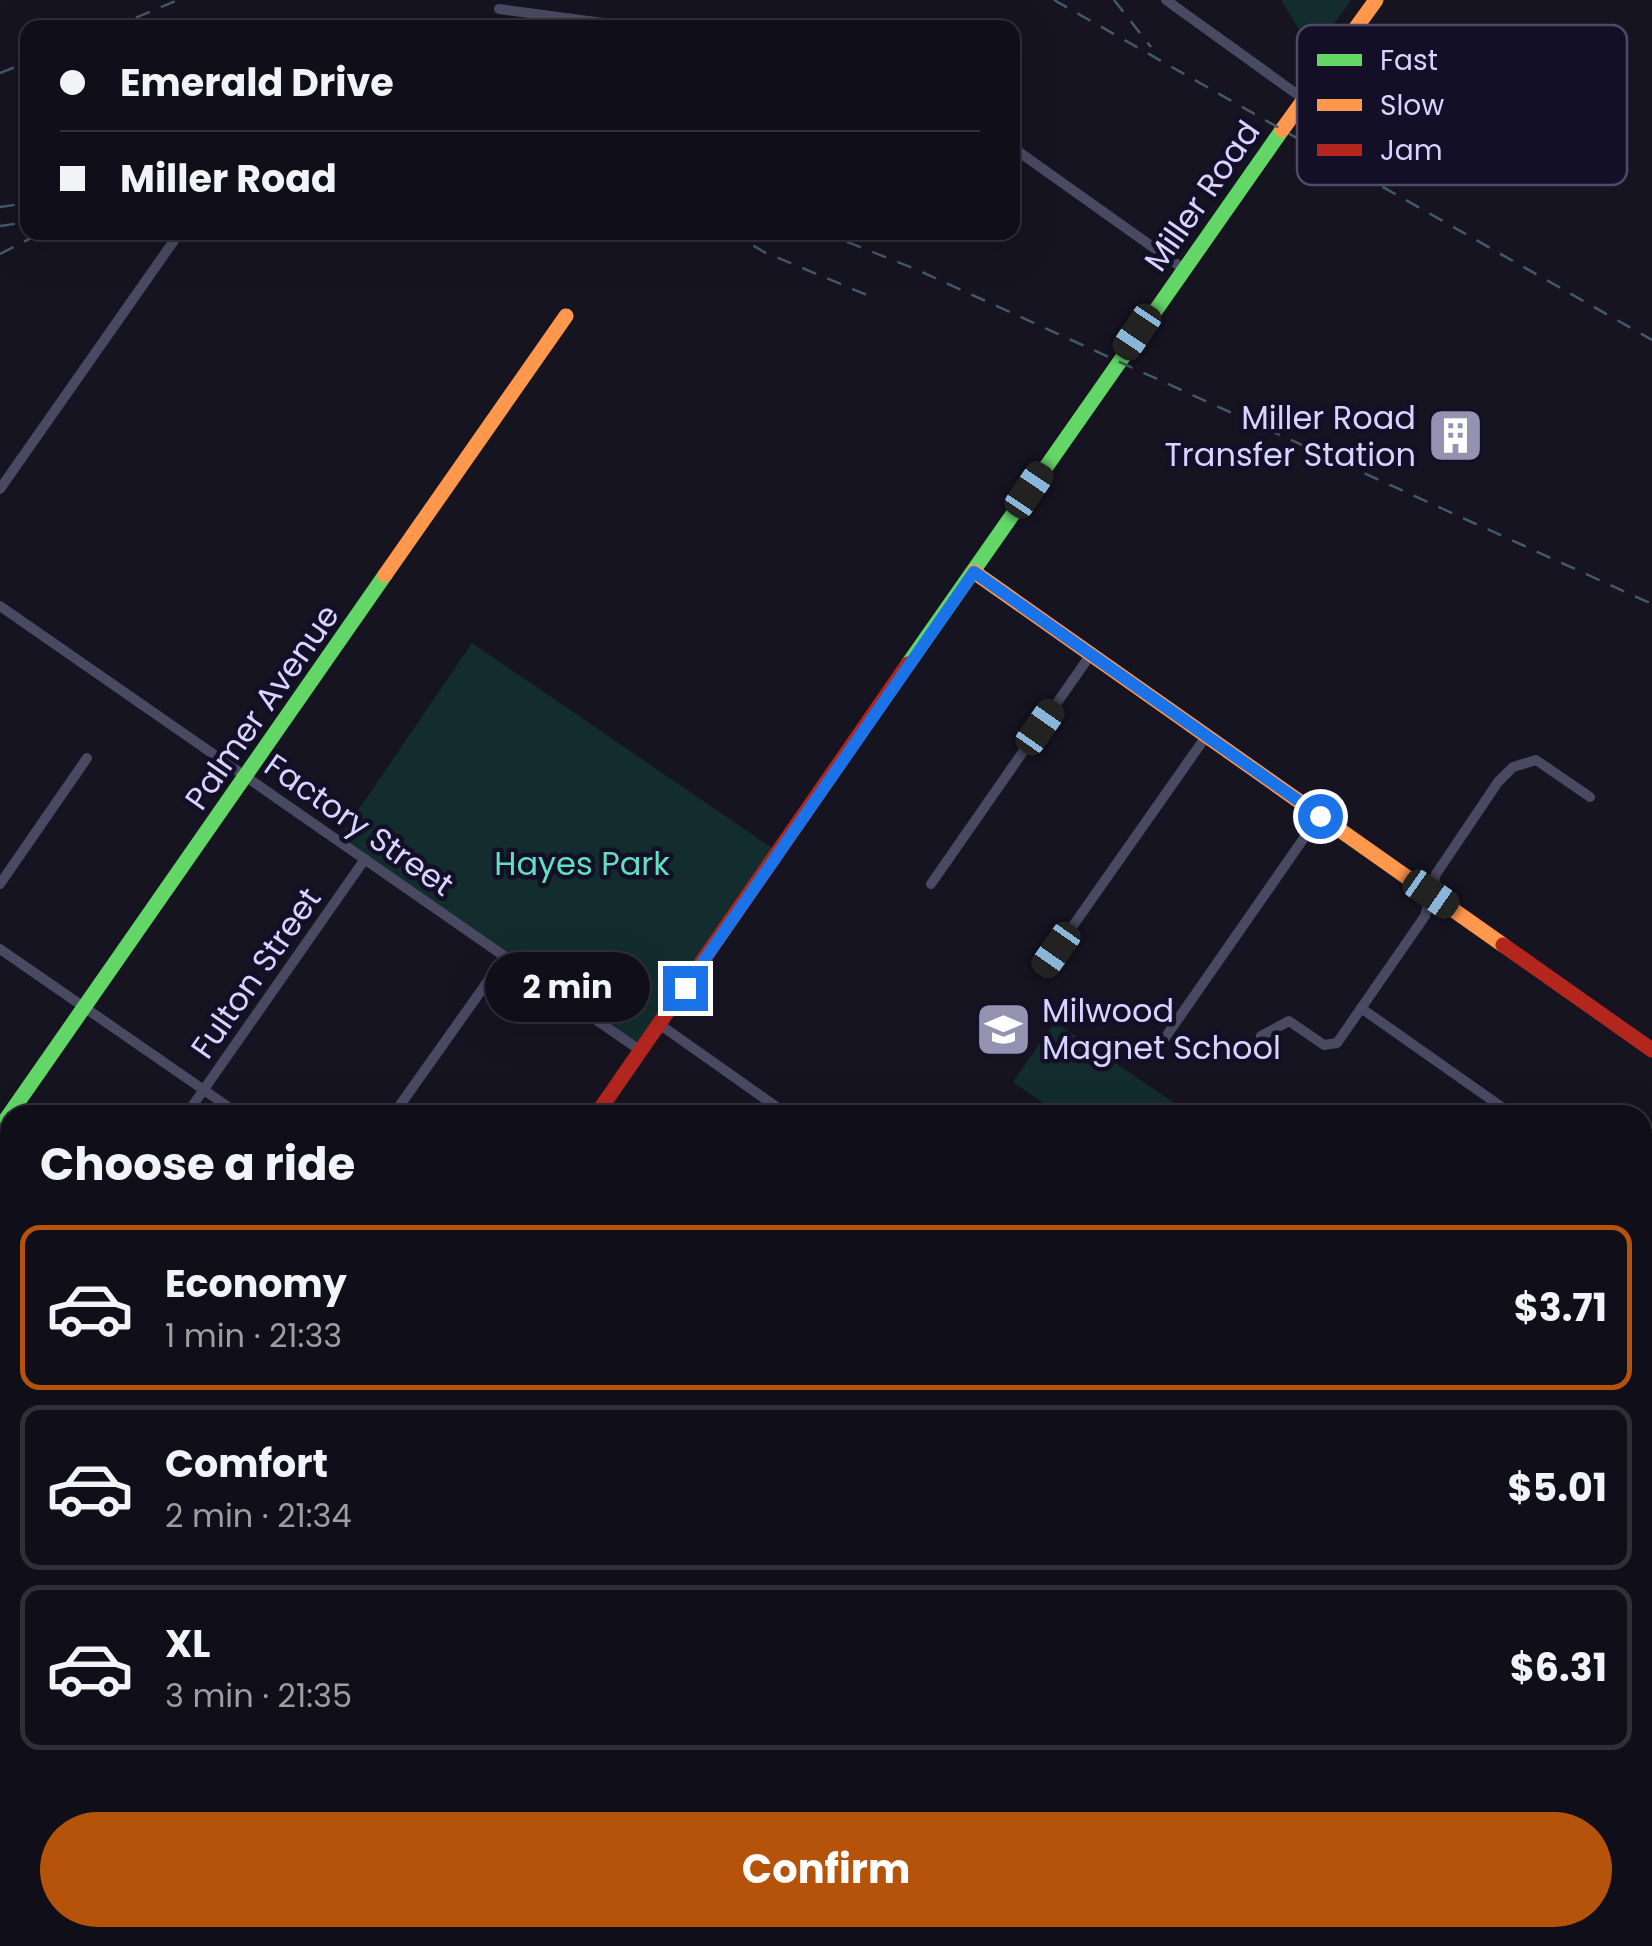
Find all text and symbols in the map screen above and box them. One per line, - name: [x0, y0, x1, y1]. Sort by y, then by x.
- legend: [1297, 25, 1627, 185]
- text: Fast: [1380, 41, 1438, 80]
- text: Emerald Drive: [120, 56, 394, 109]
- text: Slow: [1380, 86, 1444, 125]
- street label: Miller Road: [1133, 111, 1270, 280]
- text: Jam: [1380, 131, 1443, 170]
- text: Miller Road: [120, 152, 337, 205]
- car: [1108, 299, 1166, 365]
- place label: Miller Road Transfer Station: [1165, 395, 1416, 477]
- building icon: Miller Road Transfer Station: [1425, 406, 1485, 466]
- car: [1000, 457, 1058, 523]
- street label: Palmer Avenue: [174, 595, 349, 819]
- car: [1011, 694, 1069, 760]
- street label: Factory Street: [256, 743, 463, 907]
- route start: [1298, 794, 1343, 839]
- park label: Hayes Park: [494, 841, 670, 886]
- car: [1398, 865, 1464, 923]
- street label: Fulton Street: [180, 878, 331, 1067]
- car: [1027, 917, 1085, 983]
- callout: 2 min: [485, 953, 650, 1023]
- text: 2 min: [523, 964, 612, 1009]
- route end: [663, 966, 708, 1011]
- place label: Milwood Magnet School: [1042, 988, 1281, 1070]
- school or university icon: Milwood Magnet School: [973, 999, 1033, 1059]
- text: Choose a ride: [40, 1133, 355, 1196]
- text: Economy: [165, 1257, 347, 1310]
- icon: car: [45, 1263, 135, 1353]
- text: $3.71: [1514, 1281, 1607, 1334]
- text: 1 min · 21:33: [165, 1313, 342, 1358]
- text: Comfort: [165, 1437, 328, 1490]
- icon: car: [45, 1443, 135, 1533]
- text: $5.01: [1508, 1461, 1607, 1514]
- text: 2 min · 21:34: [165, 1493, 352, 1538]
- text: XL: [165, 1617, 210, 1670]
- icon: car: [45, 1623, 135, 1713]
- text: $6.31: [1510, 1641, 1607, 1694]
- text: 3 min · 21:35: [165, 1673, 352, 1718]
- button: Confirm: [40, 1812, 1612, 1927]

